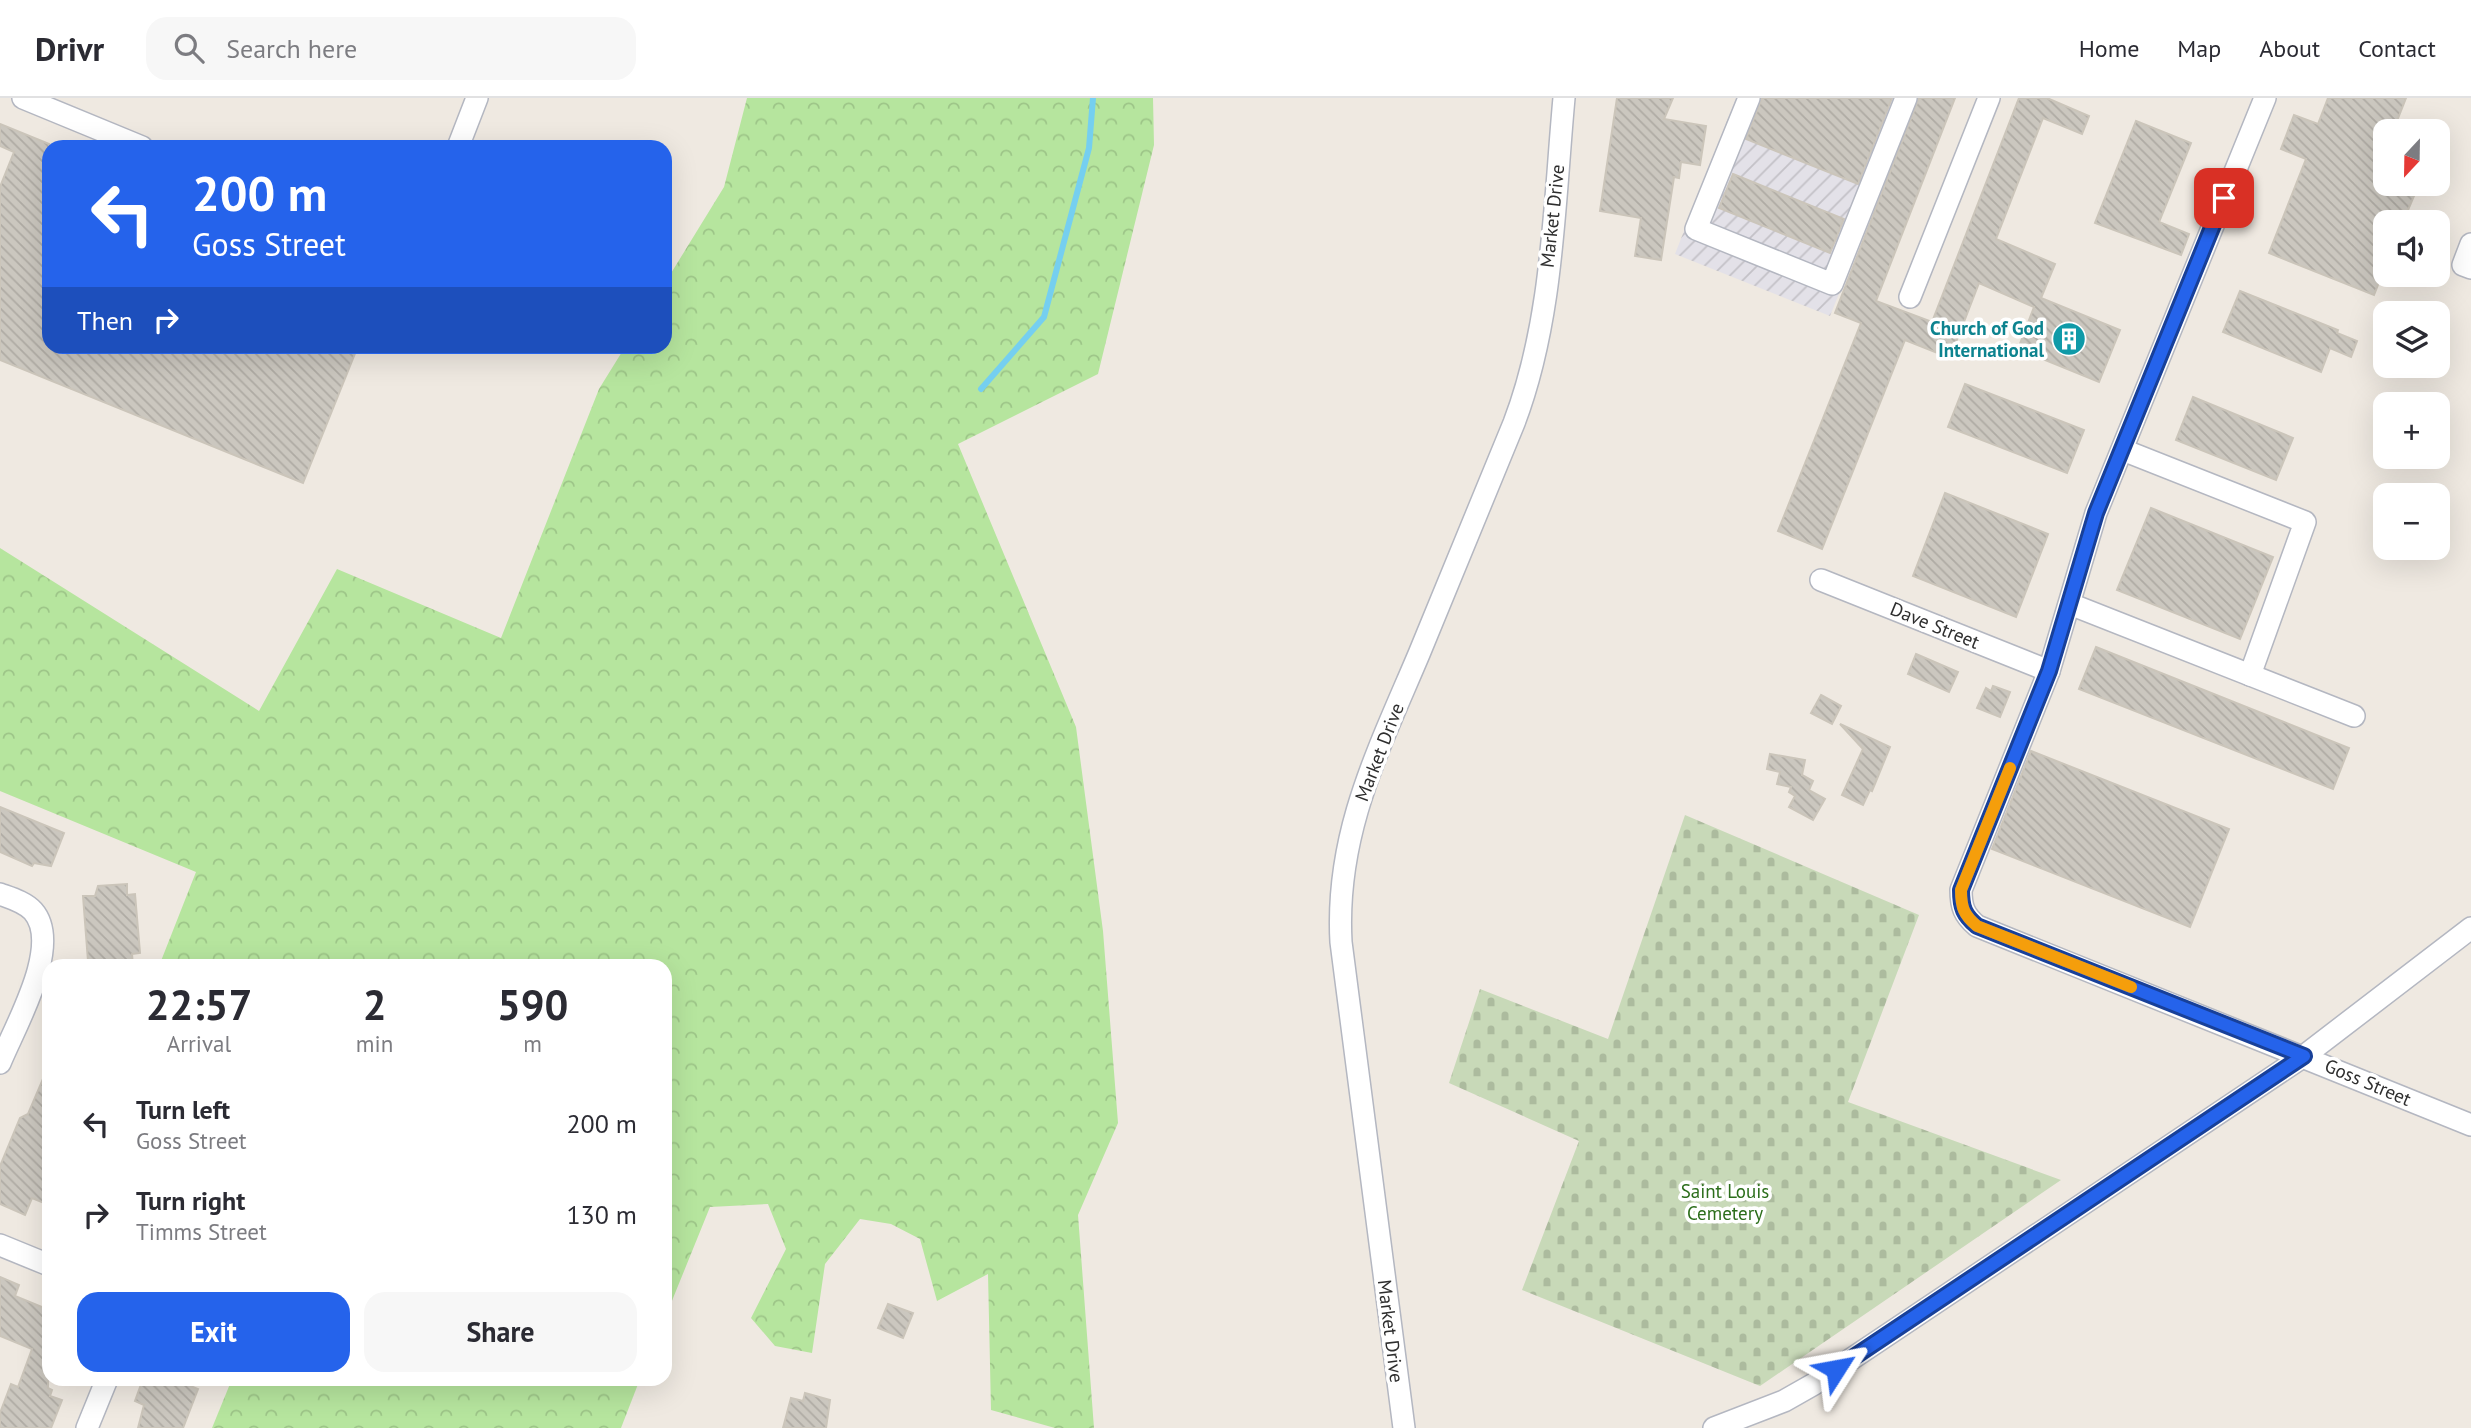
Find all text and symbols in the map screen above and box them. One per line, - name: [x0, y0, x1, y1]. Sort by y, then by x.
- search box: [146, 17, 636, 80]
- text: Drivr: [35, 27, 104, 70]
- icon: search: [170, 29, 208, 67]
- text: Search here: [226, 32, 357, 65]
- text: Home: [2079, 33, 2139, 64]
- text: Map: [2177, 33, 2221, 64]
- text: About: [2259, 33, 2320, 64]
- text: Contact: [2358, 33, 2436, 64]
- north arrow: [2373, 119, 2450, 196]
- map controls: [2373, 119, 2450, 560]
- text: 200 m: [192, 161, 327, 225]
- street label: Market Drive: [1535, 163, 1569, 269]
- icon: left: [77, 168, 168, 259]
- pin: [2194, 168, 2254, 228]
- icon: arrive: [2205, 179, 2243, 217]
- button: sound: [2373, 210, 2450, 287]
- text: Goss Street: [192, 223, 346, 265]
- icon: right: [147, 301, 185, 339]
- button: layers: [2373, 301, 2450, 378]
- text: Then: [77, 304, 133, 337]
- place label: Church of God International: [1930, 316, 2044, 362]
- building icon: Church of God International: [2050, 320, 2088, 358]
- button: +: [2373, 392, 2450, 469]
- button: −: [2373, 483, 2450, 560]
- street label: Dave Street: [1887, 596, 1984, 654]
- street label: Market Drive: [1349, 699, 1409, 805]
- text: 22:57: [146, 977, 252, 1032]
- text: 2: [363, 977, 386, 1032]
- text: 590: [497, 977, 568, 1032]
- text: Arrival: [167, 1029, 231, 1058]
- text: min: [356, 1029, 393, 1058]
- text: m: [523, 1029, 542, 1058]
- street label: Goss Street: [2321, 1053, 2415, 1111]
- text: Turn left: [136, 1093, 230, 1126]
- icon: left: [77, 1105, 115, 1143]
- text: 200 m: [566, 1107, 637, 1140]
- text: Goss Street: [136, 1126, 247, 1155]
- park label: Saint Louis Cemetery: [1681, 1179, 1769, 1225]
- text: Turn right: [136, 1184, 245, 1217]
- icon: right: [77, 1196, 115, 1234]
- text: 130 m: [566, 1198, 637, 1231]
- text: Timms Street: [136, 1217, 267, 1246]
- street label: Market Drive: [1373, 1278, 1409, 1384]
- button: Exit: [77, 1292, 350, 1372]
- button: Share: [364, 1292, 637, 1372]
- position arrow: [1799, 1332, 1873, 1406]

